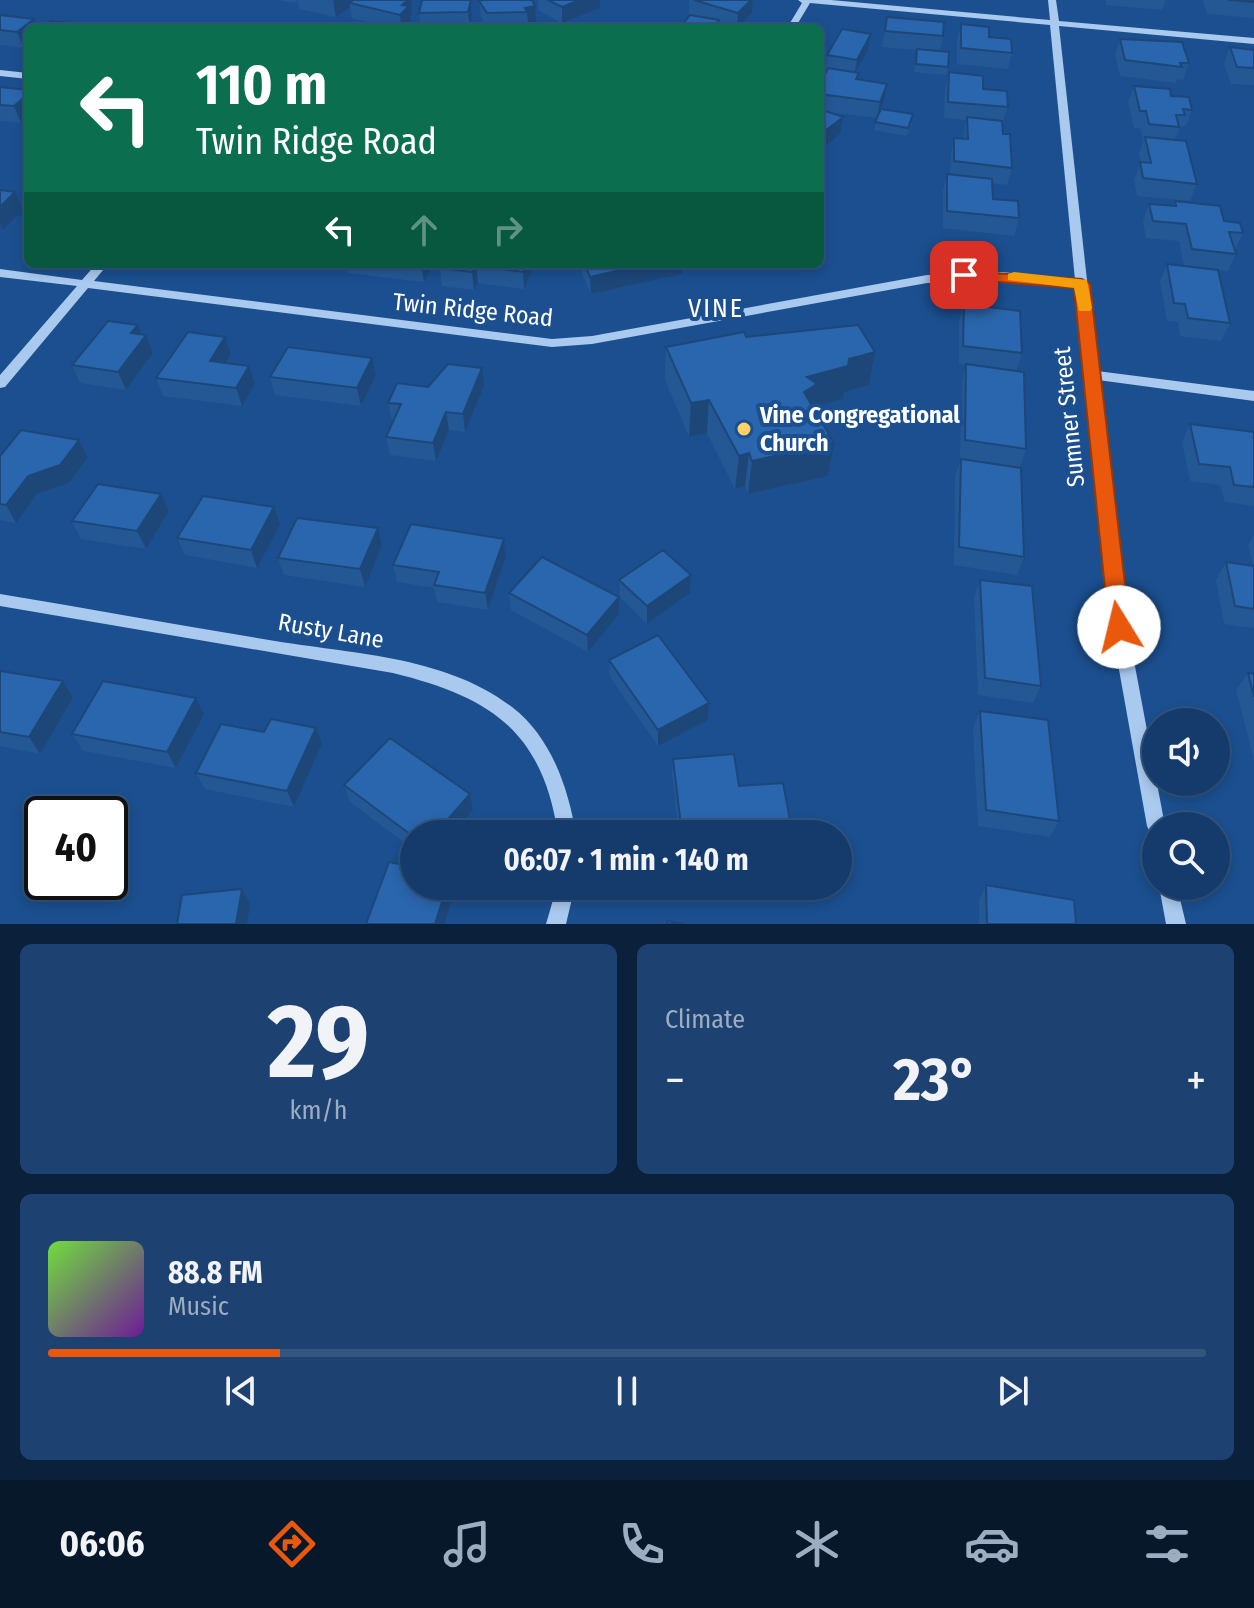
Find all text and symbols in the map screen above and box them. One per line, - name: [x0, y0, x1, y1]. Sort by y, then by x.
- text: 110 m: [196, 52, 327, 119]
- icon: left: [64, 56, 168, 160]
- text: Twin Ridge Road: [196, 120, 437, 164]
- icon: left: [318, 208, 362, 252]
- icon: ahead: [402, 208, 446, 252]
- icon: right: [486, 208, 530, 252]
- pin: [930, 241, 998, 309]
- icon: arrive: [942, 253, 986, 297]
- street label: Twin Ridge Road: [392, 288, 554, 332]
- district label: VINE: [688, 293, 744, 324]
- street label: Sumner Street: [1048, 346, 1090, 488]
- place label: Vine Congregational Church: [759, 401, 960, 457]
- marker: Vine Congregational Church: [735, 420, 753, 438]
- position arrow: [1077, 585, 1161, 669]
- street label: Rusty Lane: [276, 608, 386, 654]
- map controls: [1142, 708, 1230, 900]
- button: sound: [1142, 708, 1230, 796]
- speed limit sign: 40: [24, 796, 128, 900]
- button: search: [1142, 812, 1230, 900]
- text: 06:07 · 1 min · 140 m: [503, 842, 749, 878]
- text: 29: [268, 980, 369, 1105]
- text: Climate: [665, 1004, 745, 1035]
- text: 23°: [893, 1044, 978, 1116]
- text: −: [665, 1054, 685, 1107]
- text: +: [1186, 1054, 1206, 1107]
- text: km/h: [290, 1095, 347, 1126]
- text: 88.8 FM: [168, 1255, 263, 1291]
- text: Music: [168, 1291, 229, 1322]
- icon: previous: [219, 1369, 263, 1413]
- icon: pause: [605, 1369, 649, 1413]
- icon: next: [991, 1369, 1035, 1413]
- icon: directions: [264, 1516, 320, 1572]
- icon: music: [439, 1516, 495, 1572]
- icon: phone: [614, 1516, 670, 1572]
- icon: climate: [789, 1516, 845, 1572]
- icon: car: [964, 1516, 1020, 1572]
- icon: filters: [1139, 1516, 1195, 1572]
- text: 06:06: [59, 1522, 145, 1566]

